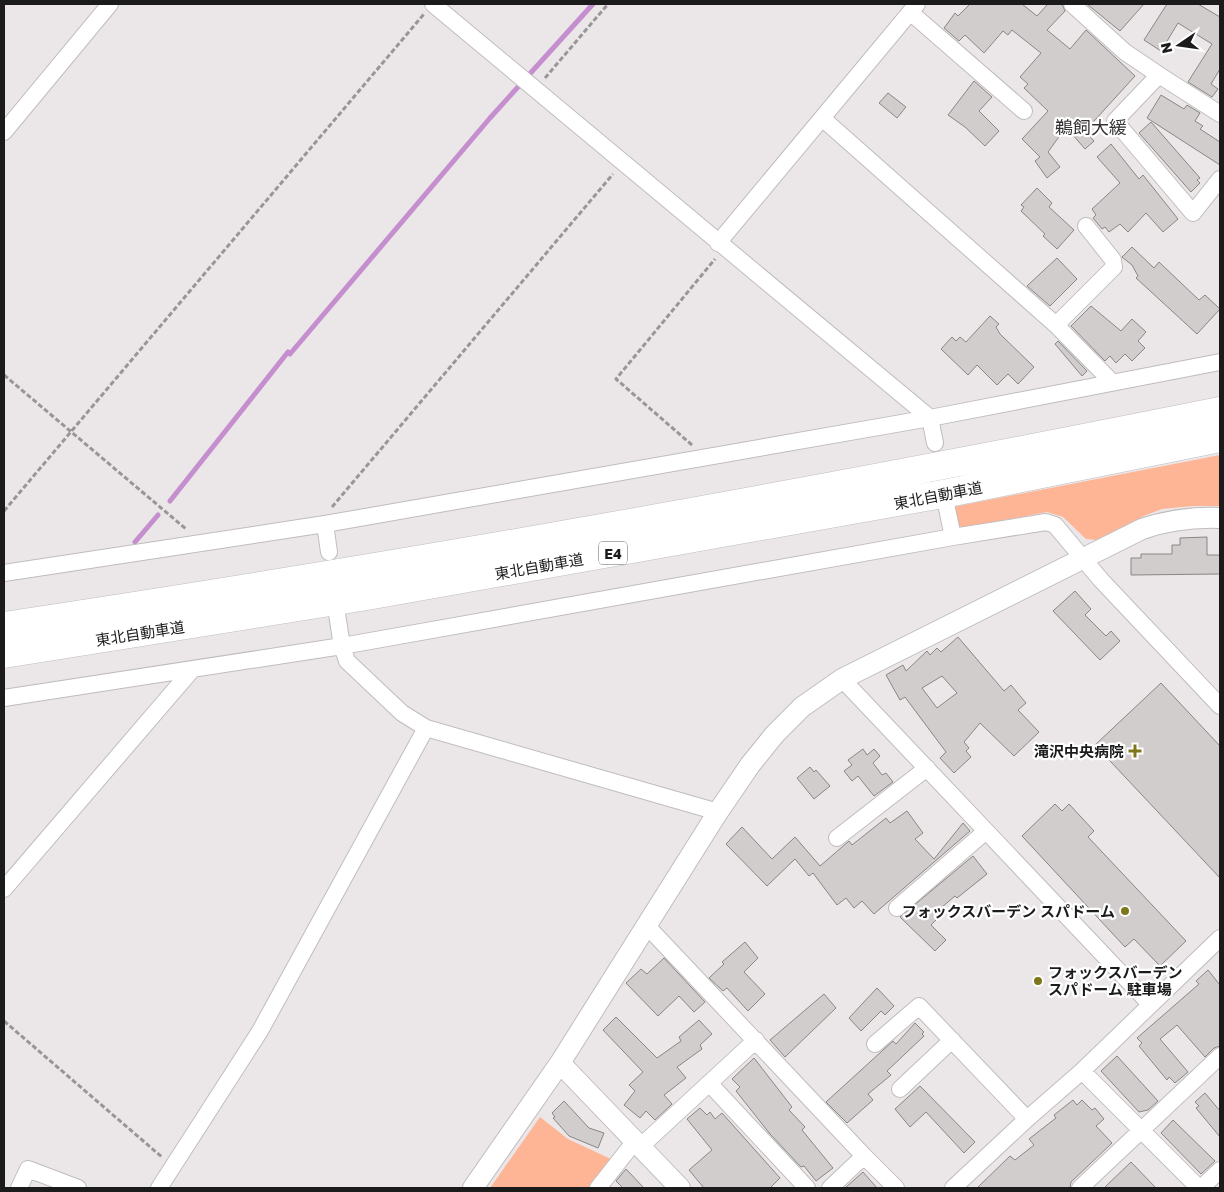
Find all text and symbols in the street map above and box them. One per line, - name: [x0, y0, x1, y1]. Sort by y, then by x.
- north arrow: [1154, 20, 1204, 70]
- text: N: [1156, 41, 1175, 55]
- district label: 鵜飼大緩: [1055, 116, 1127, 138]
- street label: 東北自動車道: [892, 478, 984, 512]
- road number: E4: [599, 542, 627, 564]
- street label: 東北自動車道: [493, 549, 585, 583]
- street label: 東北自動車道: [94, 617, 186, 649]
- place label: 滝沢中央病院: [1034, 742, 1124, 760]
- marker: 滝沢中央病院: [1128, 744, 1142, 758]
- place label: フォックスバーデン スパドーム: [902, 902, 1115, 920]
- marker: フォックスバーデン スパドーム: [1119, 905, 1131, 917]
- place label: フォックスバーデン スパドーム 駐車場: [1048, 963, 1183, 998]
- marker: フォックスバーデン スパドーム 駐車場: [1032, 975, 1044, 987]

